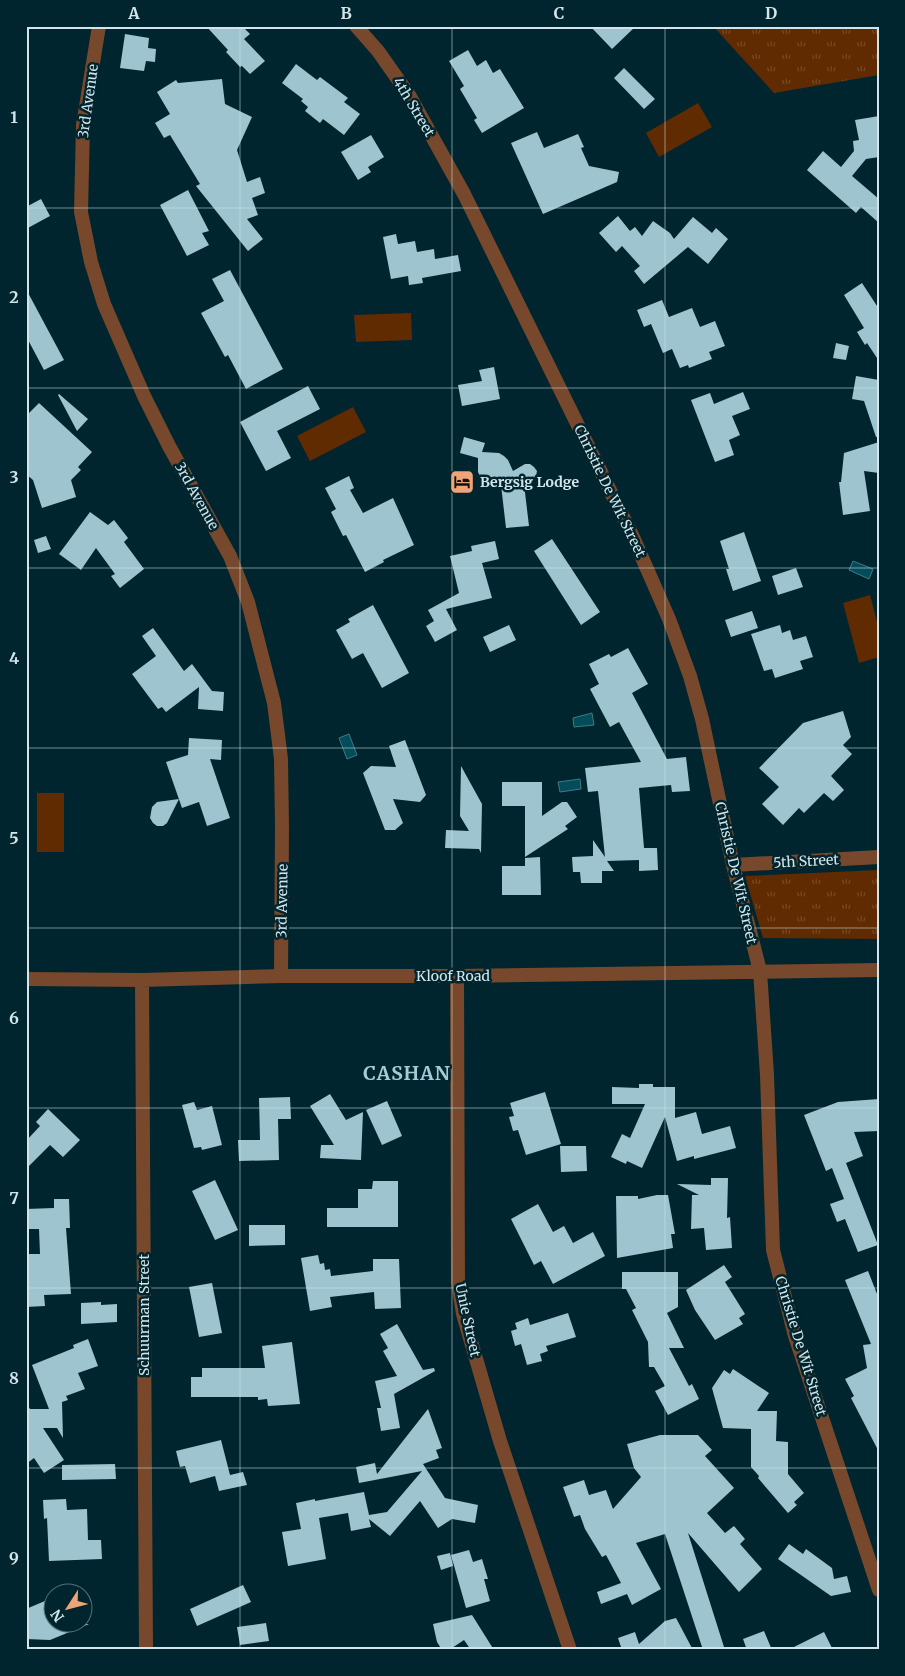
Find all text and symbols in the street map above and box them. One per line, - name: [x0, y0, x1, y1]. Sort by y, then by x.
- text: A: [127, 3, 140, 23]
- text: B: [340, 3, 352, 23]
- text: C: [554, 3, 564, 23]
- text: D: [765, 3, 777, 23]
- street label: 3rd Avenue: [74, 63, 102, 139]
- street label: 4th Street: [389, 74, 439, 141]
- text: 1: [10, 107, 18, 127]
- text: 2: [9, 287, 19, 307]
- street label: Christie De Wit Street: [570, 422, 650, 561]
- street label: 3rd Avenue: [171, 459, 223, 533]
- text: 3: [9, 467, 19, 487]
- hotel icon: Bergsig Lodge: [449, 469, 475, 495]
- place label: Bergsig Lodge: [480, 473, 579, 491]
- text: 4: [9, 648, 19, 668]
- street label: Christie De Wit Street: [711, 800, 761, 946]
- text: 5: [9, 828, 19, 848]
- street label: 5th Street: [773, 850, 840, 872]
- street label: 3rd Avenue: [272, 864, 292, 938]
- street label: Kloof Road: [416, 967, 490, 985]
- text: 6: [9, 1008, 19, 1028]
- district label: CASHAN: [363, 1061, 451, 1085]
- text: 7: [9, 1188, 19, 1208]
- street label: Schuurman Street: [135, 1253, 153, 1376]
- street label: Christie De Wit Street: [771, 1274, 831, 1419]
- street label: Unie Street: [451, 1282, 485, 1359]
- text: 8: [9, 1368, 19, 1388]
- text: 9: [9, 1548, 19, 1568]
- north arrow: [42, 1584, 92, 1634]
- text: N: [47, 1606, 68, 1625]

